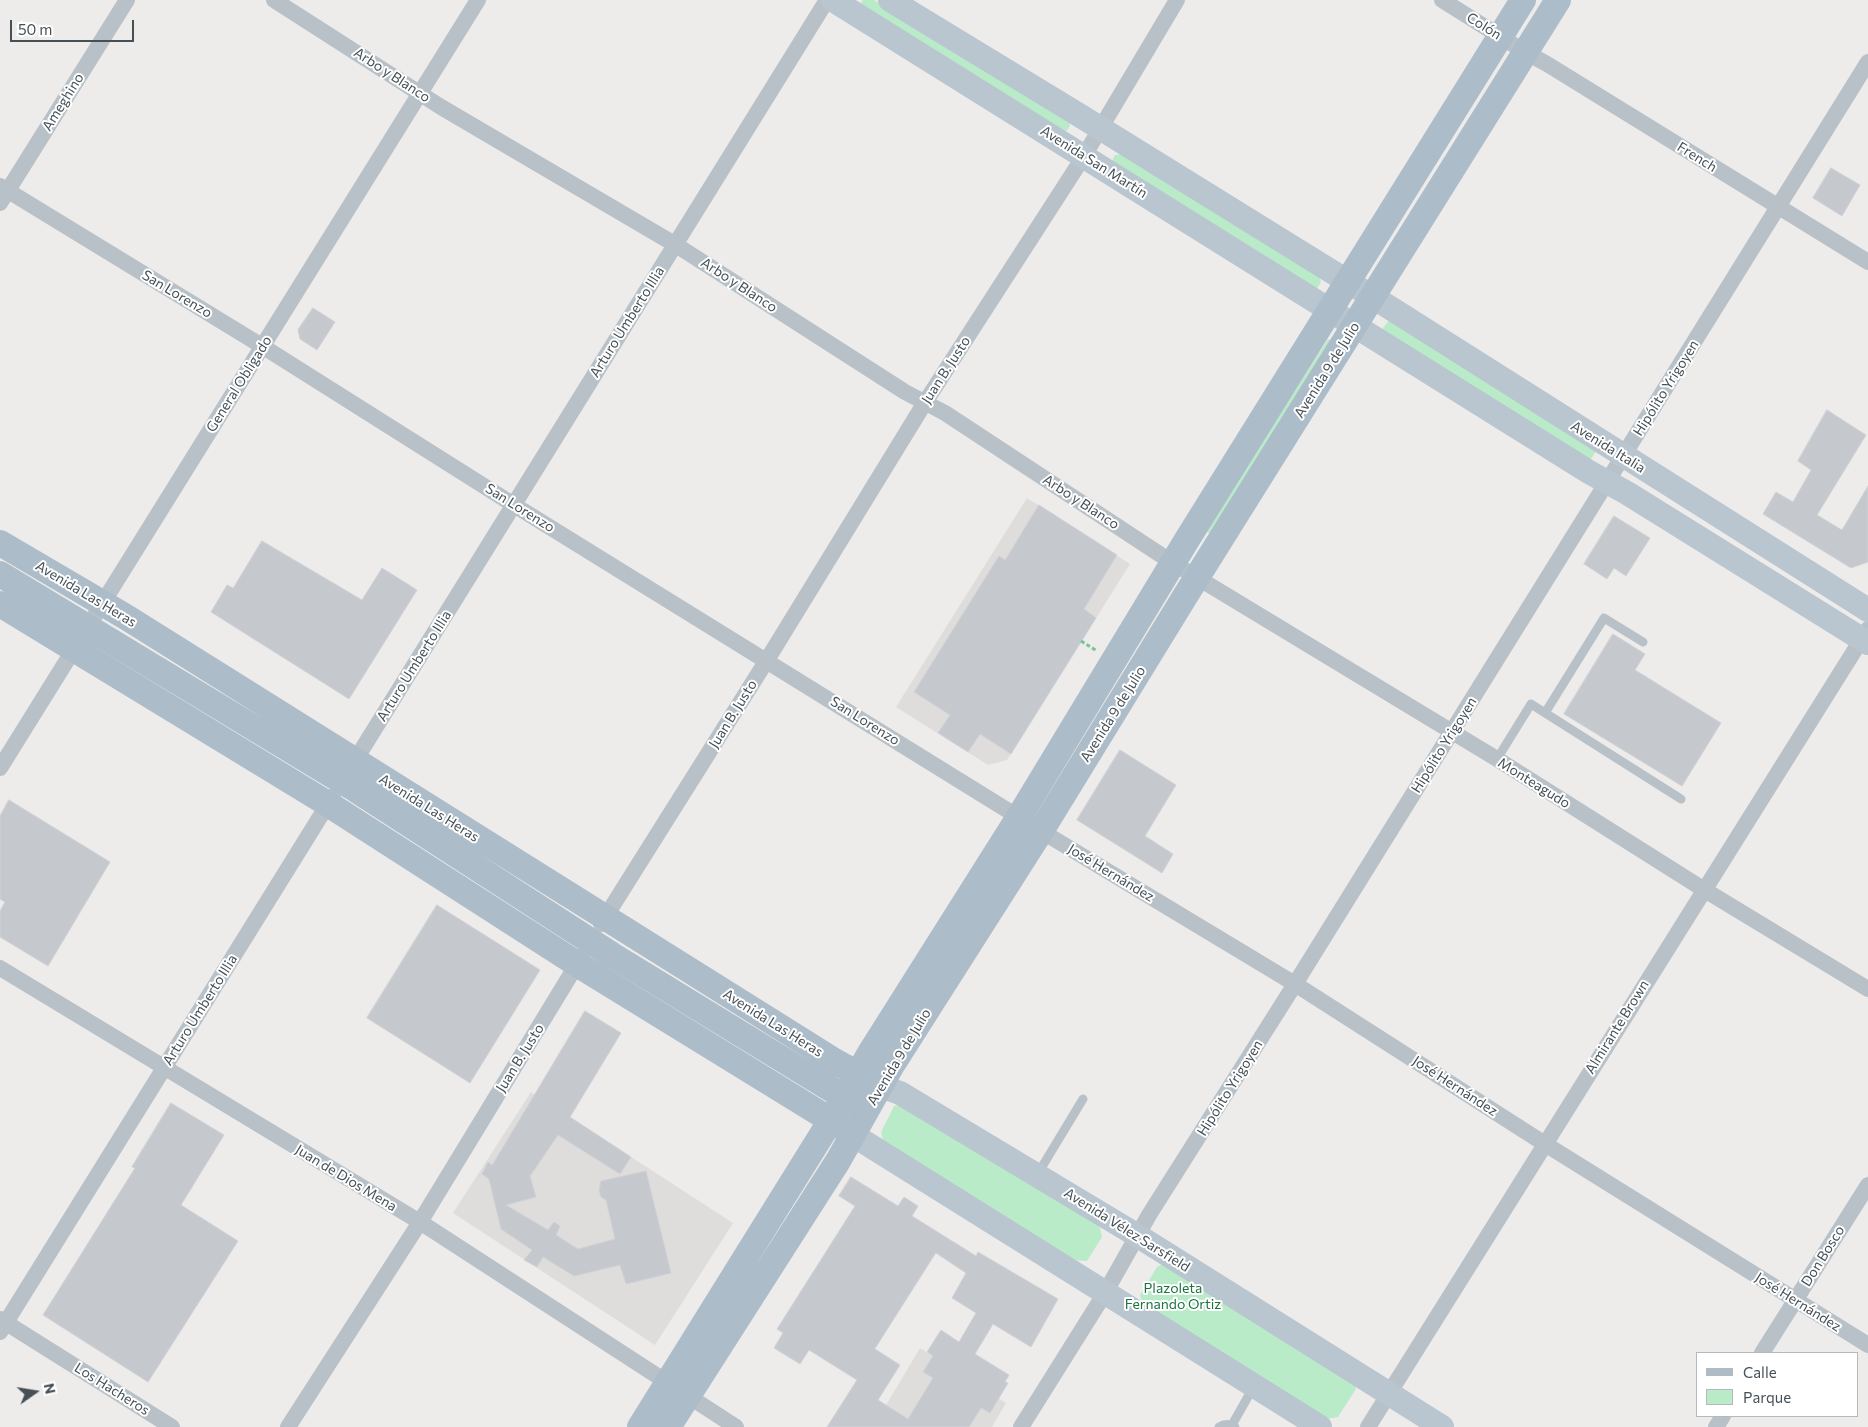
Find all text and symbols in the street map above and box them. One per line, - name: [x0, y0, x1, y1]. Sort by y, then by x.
- street label: Colón: [1463, 9, 1505, 43]
- scale bar: [12, 10, 136, 42]
- text: 50 m: [18, 20, 52, 38]
- street label: Arbo y Blanco: [351, 44, 433, 106]
- street label: Ameghino: [39, 70, 87, 134]
- street label: Avenida San Martín: [1037, 122, 1151, 202]
- street label: French: [1674, 138, 1720, 176]
- street label: Arbo y Blanco: [698, 254, 780, 316]
- street label: Arturo Umberto Illia: [586, 263, 668, 381]
- street label: San Lorenzo: [139, 267, 215, 321]
- street label: Avenida 9 de Julio: [1291, 319, 1363, 421]
- street label: General Obligado: [203, 333, 275, 435]
- street label: Juan B. Justo: [918, 333, 974, 407]
- street label: Hipólito Yrigoyen: [1630, 337, 1702, 439]
- street label: Avenida Italia: [1568, 417, 1648, 477]
- street label: Arbo y Blanco: [1040, 471, 1122, 533]
- street label: San Lorenzo: [482, 480, 558, 536]
- street label: Avenida Las Heras: [33, 557, 139, 631]
- street label: Arturo Umberto Illia: [373, 607, 455, 725]
- street label: Avenida 9 de Julio: [1077, 663, 1149, 765]
- street label: Juan B. Justo: [705, 677, 761, 751]
- street label: San Lorenzo: [827, 693, 903, 749]
- street label: Hipólito Yrigoyen: [1408, 694, 1480, 796]
- street label: Monteagudo: [1495, 754, 1573, 812]
- street label: Avenida Las Heras: [376, 771, 482, 845]
- street label: José Hernández: [1065, 841, 1157, 905]
- street label: Arturo Umberto Illia: [159, 951, 241, 1069]
- street label: Almirante Brown: [1581, 977, 1653, 1077]
- street label: Avenida Las Heras: [720, 986, 826, 1060]
- street label: Avenida 9 de Julio: [864, 1006, 934, 1108]
- street label: Juan B. Justo: [492, 1021, 548, 1095]
- street label: Hipólito Yrigoyen: [1194, 1037, 1266, 1139]
- street label: José Hernández: [1409, 1052, 1501, 1120]
- street label: Juan de Dios Mena: [292, 1141, 400, 1215]
- street label: Avenida Vélez Sarsfield: [1061, 1184, 1193, 1276]
- street label: Don Bosco: [1798, 1223, 1848, 1289]
- street label: José Hernández: [1752, 1269, 1844, 1335]
- park label: Plazoleta Fernando Ortiz: [1125, 1280, 1221, 1312]
- legend: [1696, 1352, 1858, 1417]
- street label: Los Hacheros: [71, 1359, 153, 1419]
- text: Calle: [1743, 1363, 1777, 1381]
- north arrow: [10, 1367, 60, 1417]
- text: N: [41, 1381, 60, 1396]
- text: Parque: [1743, 1388, 1791, 1406]

